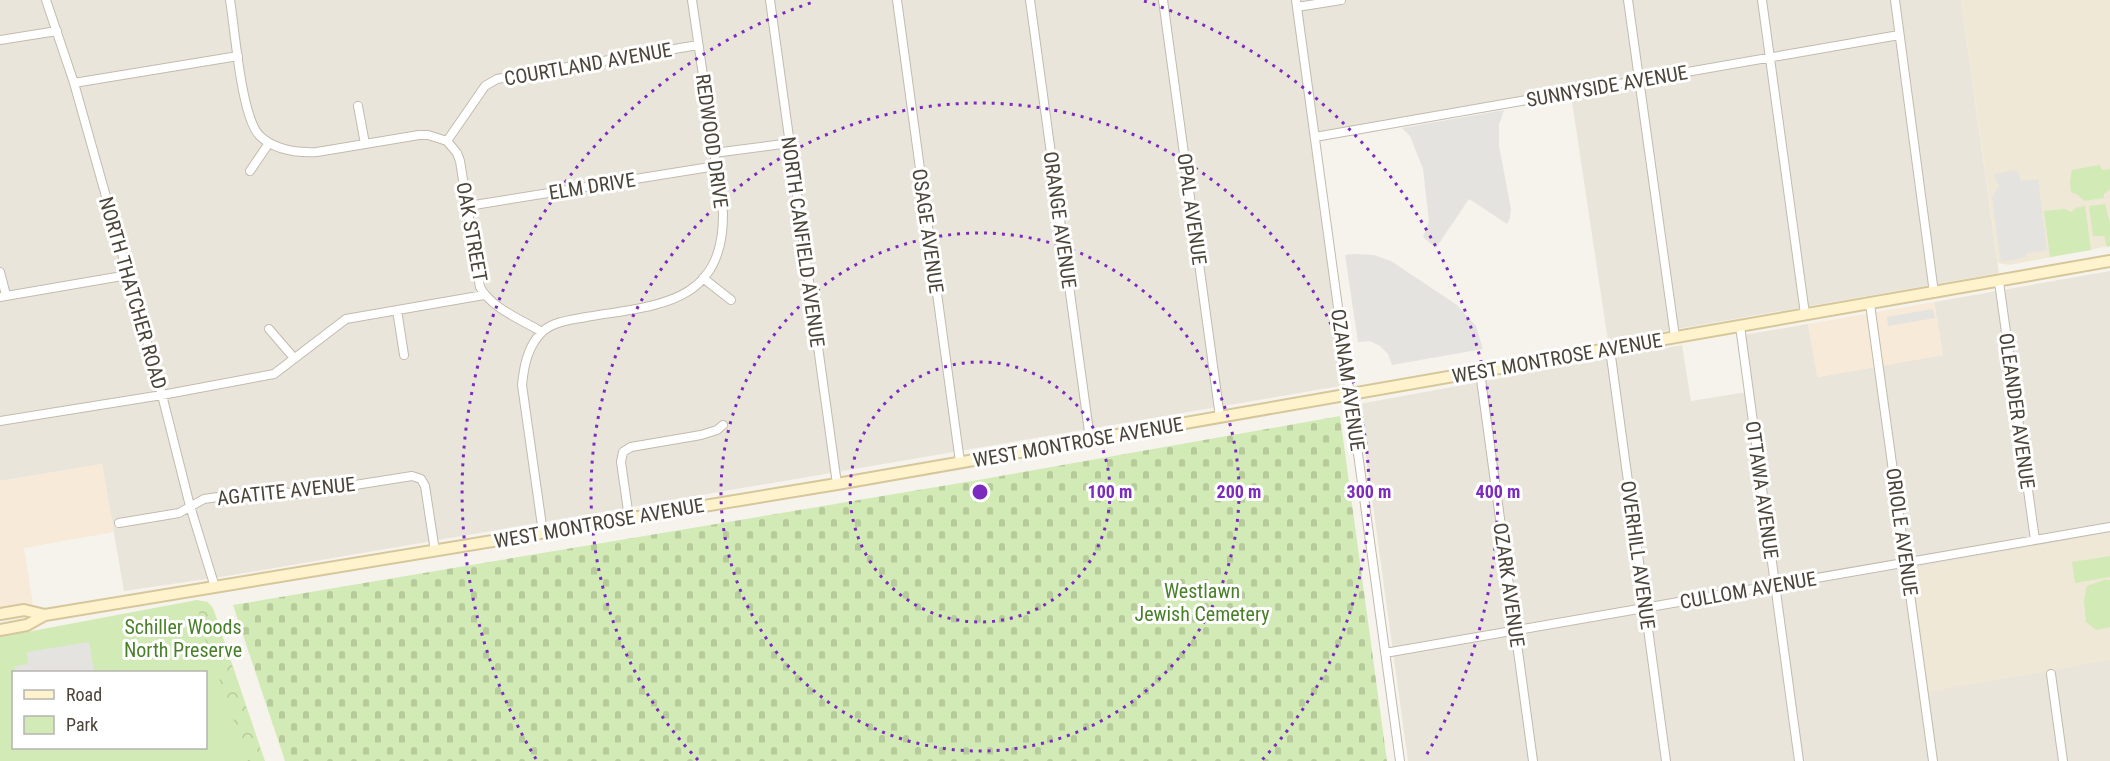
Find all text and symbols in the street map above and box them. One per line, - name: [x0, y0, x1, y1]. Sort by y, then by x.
- street label: COURTLAND AVENUE: [502, 37, 674, 91]
- street label: SUNNYSIDE AVENUE: [1525, 60, 1689, 112]
- street label: REDWOOD DRIVE: [691, 72, 733, 210]
- street label: NORTH CANFIELD AVENUE: [776, 135, 830, 349]
- street label: ORANGE AVENUE: [1038, 150, 1082, 290]
- street label: OPAL AVENUE: [1172, 151, 1212, 267]
- street label: ELM DRIVE: [547, 167, 637, 205]
- street label: OSAGE AVENUE: [907, 167, 949, 295]
- street label: OAK STREET: [451, 180, 493, 284]
- street label: NORTH THATCHER ROAD: [94, 194, 172, 392]
- street label: OZANAM AVENUE: [1326, 307, 1370, 453]
- street label: WEST MONTROSE AVENUE: [1450, 328, 1664, 388]
- street label: OLEANDER AVENUE: [1994, 331, 2040, 491]
- street label: WEST MONTROSE AVENUE: [971, 412, 1185, 472]
- street label: OTTAWA AVENUE: [1740, 419, 1784, 561]
- street label: ORIOLE AVENUE: [1881, 466, 1923, 598]
- street label: AGATITE AVENUE: [216, 472, 356, 510]
- street label: OVERHILL AVENUE: [1616, 479, 1660, 631]
- text: 100 m: [1088, 481, 1132, 502]
- text: 200 m: [1217, 481, 1261, 502]
- text: 300 m: [1347, 481, 1391, 502]
- text: 400 m: [1476, 481, 1520, 502]
- centre of rings: [970, 482, 990, 502]
- street label: WEST MONTROSE AVENUE: [492, 493, 706, 553]
- street label: OZARK AVENUE: [1488, 521, 1530, 649]
- street label: CULLOM AVENUE: [1678, 566, 1818, 614]
- park label: Westlawn Jewish Cemetery: [1134, 579, 1270, 626]
- park label: Schiller Woods North Preserve: [124, 615, 242, 662]
- legend: [12, 671, 207, 749]
- text: Road: [66, 684, 102, 705]
- text: Park: [66, 714, 98, 735]

